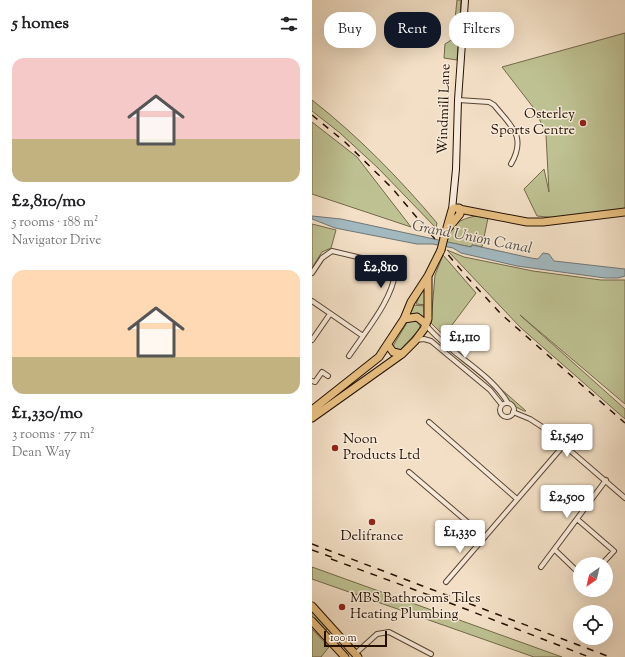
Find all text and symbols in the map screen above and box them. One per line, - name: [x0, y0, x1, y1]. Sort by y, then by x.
- text: 5 homes: [12, 12, 69, 36]
- chip: Buy: [324, 12, 376, 48]
- chip: Rent: [384, 12, 441, 48]
- chip: Filters: [449, 12, 514, 48]
- icon: filters: [278, 13, 300, 35]
- street label: Windmill Lane: [433, 63, 457, 155]
- icon: home: [120, 84, 192, 156]
- place label: Osterley Sports Centre: [491, 105, 575, 141]
- marker: Osterley Sports Centre: [578, 118, 588, 128]
- text: £2,810/mo: [12, 190, 86, 214]
- text: 5 rooms · 188 m²: [12, 214, 98, 232]
- water label: Grand Union Canal: [410, 216, 534, 260]
- text: Navigator Drive: [12, 232, 101, 250]
- pin: £2,810: [348, 255, 414, 289]
- text: £2,810: [364, 259, 398, 277]
- icon: home: [120, 296, 192, 368]
- pin: £1,110: [432, 325, 498, 359]
- text: £1,110: [450, 329, 480, 347]
- text: £1,330/mo: [12, 402, 83, 426]
- pin: £1,540: [534, 424, 600, 458]
- text: 3 rooms · 77 m²: [12, 426, 95, 444]
- text: £1,540: [551, 428, 583, 446]
- place label: Noon Products Ltd: [343, 430, 420, 466]
- marker: Noon Products Ltd: [330, 443, 340, 453]
- text: Dean Way: [12, 444, 71, 462]
- pin: £2,500: [534, 485, 600, 519]
- text: £2,500: [549, 489, 585, 507]
- marker: Delifrance: [367, 517, 377, 527]
- pin: £1,330: [427, 520, 493, 554]
- text: £1,330: [444, 524, 476, 542]
- place label: Delifrance: [341, 527, 403, 547]
- north arrow: [573, 557, 613, 597]
- map controls: [573, 557, 613, 645]
- place label: MBS Bathrooms Tiles Heating Plumbing: [350, 589, 481, 625]
- marker: MBS Bathrooms Tiles Heating Plumbing: [337, 602, 347, 612]
- button: locate: [573, 605, 613, 645]
- scale bar: [324, 629, 387, 648]
- text: 100 m: [330, 630, 357, 646]

